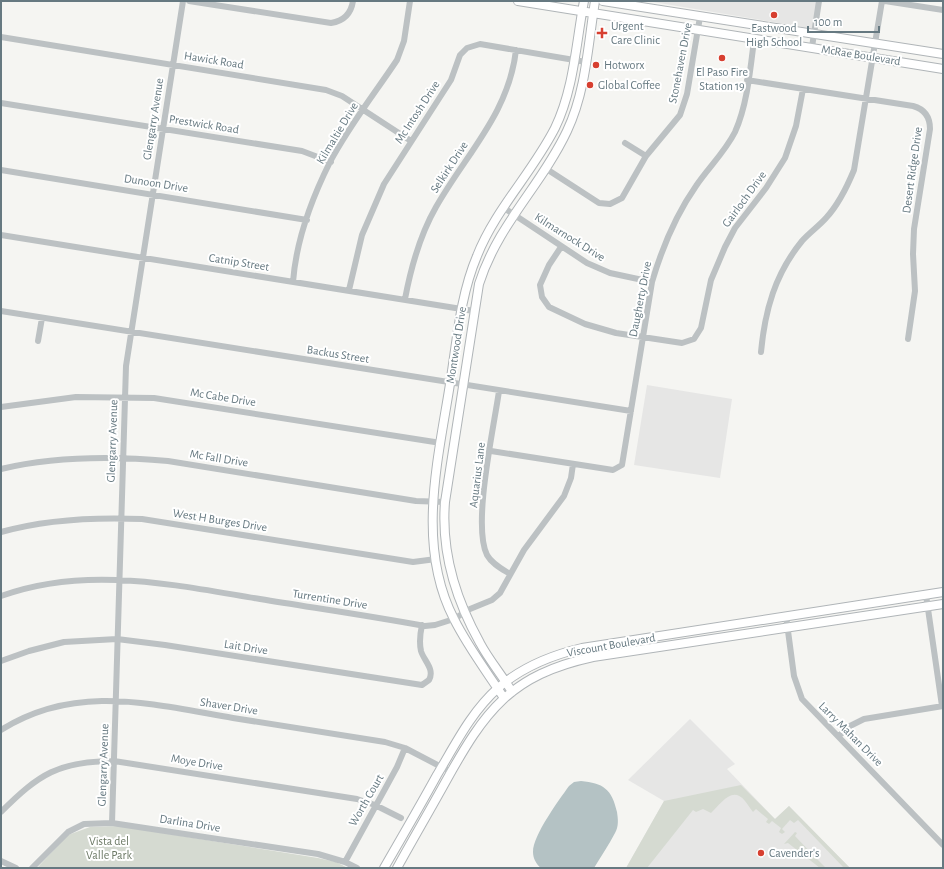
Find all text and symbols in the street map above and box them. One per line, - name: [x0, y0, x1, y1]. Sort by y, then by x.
- scale bar: [808, 8, 879, 34]
- marker: Eastwood High School: [769, 10, 779, 20]
- text: 100 m: [814, 16, 842, 28]
- place label: Urgent Care Clinic: [611, 20, 660, 46]
- street label: Stonehaven Drive: [666, 22, 694, 104]
- place label: Eastwood High School: [746, 22, 802, 48]
- marker: Urgent Care Clinic: [596, 27, 608, 39]
- street label: McRae Boulevard: [820, 43, 902, 67]
- street label: Hawick Road: [183, 49, 245, 71]
- marker: El Paso Fire Station 19: [717, 53, 727, 63]
- place label: Hotworx: [604, 59, 644, 71]
- marker: Hotworx: [591, 60, 601, 70]
- place label: El Paso Fire Station 19: [696, 66, 748, 92]
- street label: Glengarry Avenue: [141, 77, 166, 161]
- street label: Mc Intosh Drive: [392, 78, 442, 146]
- place label: Global Coffee: [598, 79, 660, 91]
- marker: Global Coffee: [585, 80, 595, 90]
- street label: Kilmaltie Drive: [314, 100, 360, 166]
- street label: Prestwick Road: [168, 113, 240, 135]
- street label: Desert Ridge Drive: [900, 126, 924, 214]
- street label: Selkirk Drive: [428, 139, 470, 195]
- street label: Gairloch Drive: [720, 169, 768, 229]
- street label: Dunoon Drive: [123, 172, 189, 194]
- street label: Kilmarnock Drive: [533, 211, 607, 263]
- street label: Catnip Street: [208, 251, 270, 273]
- street label: Daugherty Drive: [627, 260, 654, 338]
- street label: Montwood Drive: [444, 306, 468, 384]
- street label: Backus Street: [306, 343, 370, 365]
- street label: Mc Cabe Drive: [189, 386, 257, 408]
- street label: Glengarry Avenue: [105, 399, 120, 483]
- street label: Aquarius Lane: [467, 442, 487, 508]
- street label: Mc Fall Drive: [189, 447, 249, 469]
- street label: West H Burges Drive: [172, 507, 268, 533]
- street label: Turrentine Drive: [292, 587, 368, 611]
- street label: Viscount Boulevard: [566, 631, 656, 659]
- street label: Lait Drive: [223, 638, 269, 656]
- street label: Shaver Drive: [199, 696, 259, 716]
- street label: Larry Mahan Drive: [816, 700, 885, 769]
- street label: Glengarry Avenue: [96, 723, 111, 807]
- street label: Moye Drive: [170, 752, 224, 773]
- street label: Worth Court: [346, 772, 386, 828]
- street label: Darlina Drive: [159, 812, 221, 834]
- park label: Vista del Valle Park: [86, 835, 132, 861]
- place label: Cavender's: [769, 847, 820, 859]
- marker: Cavender's: [756, 848, 766, 858]

